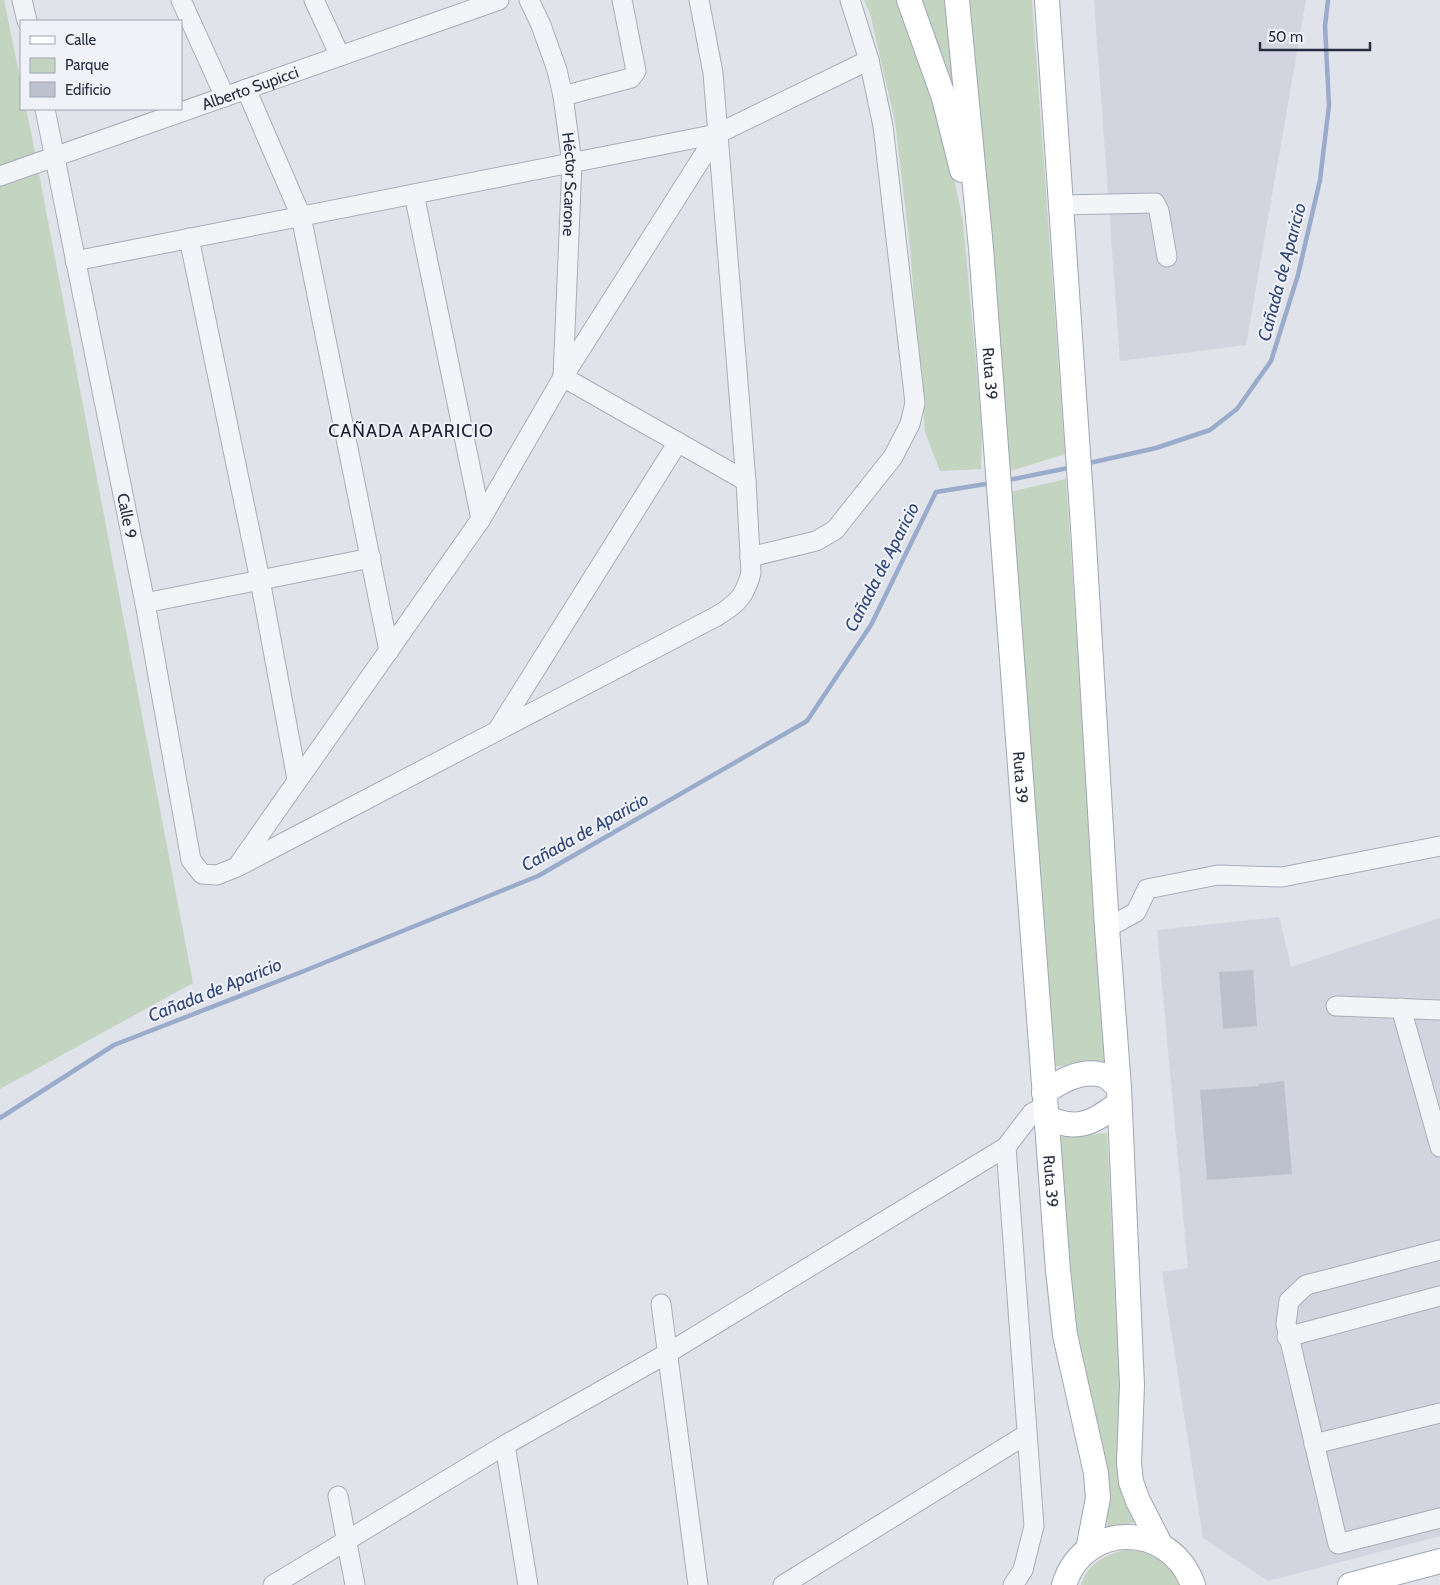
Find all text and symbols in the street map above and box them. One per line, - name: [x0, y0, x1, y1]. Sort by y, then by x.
- legend: [20, 20, 182, 110]
- scale bar: [1260, 20, 1370, 52]
- text: 50 m: [1268, 28, 1303, 46]
- text: Calle: [65, 31, 96, 49]
- text: Parque: [65, 56, 109, 74]
- street label: Alberto Supicci: [199, 62, 301, 114]
- text: Edificio: [65, 81, 111, 99]
- street label: Héctor Scarone: [558, 131, 582, 237]
- water label: Cañada de Aparicio: [1253, 201, 1311, 343]
- street label: Ruta 39: [979, 347, 1002, 400]
- district label: CAÑADA APARICIO: [328, 420, 494, 442]
- street label: Calle 9: [113, 491, 141, 540]
- water label: Cañada de Aparicio: [840, 499, 924, 635]
- street label: Ruta 39: [1009, 751, 1032, 804]
- water label: Cañada de Aparicio: [518, 788, 652, 876]
- water label: Cañada de Aparicio: [145, 953, 285, 1027]
- street label: Ruta 39: [1040, 1154, 1063, 1208]

